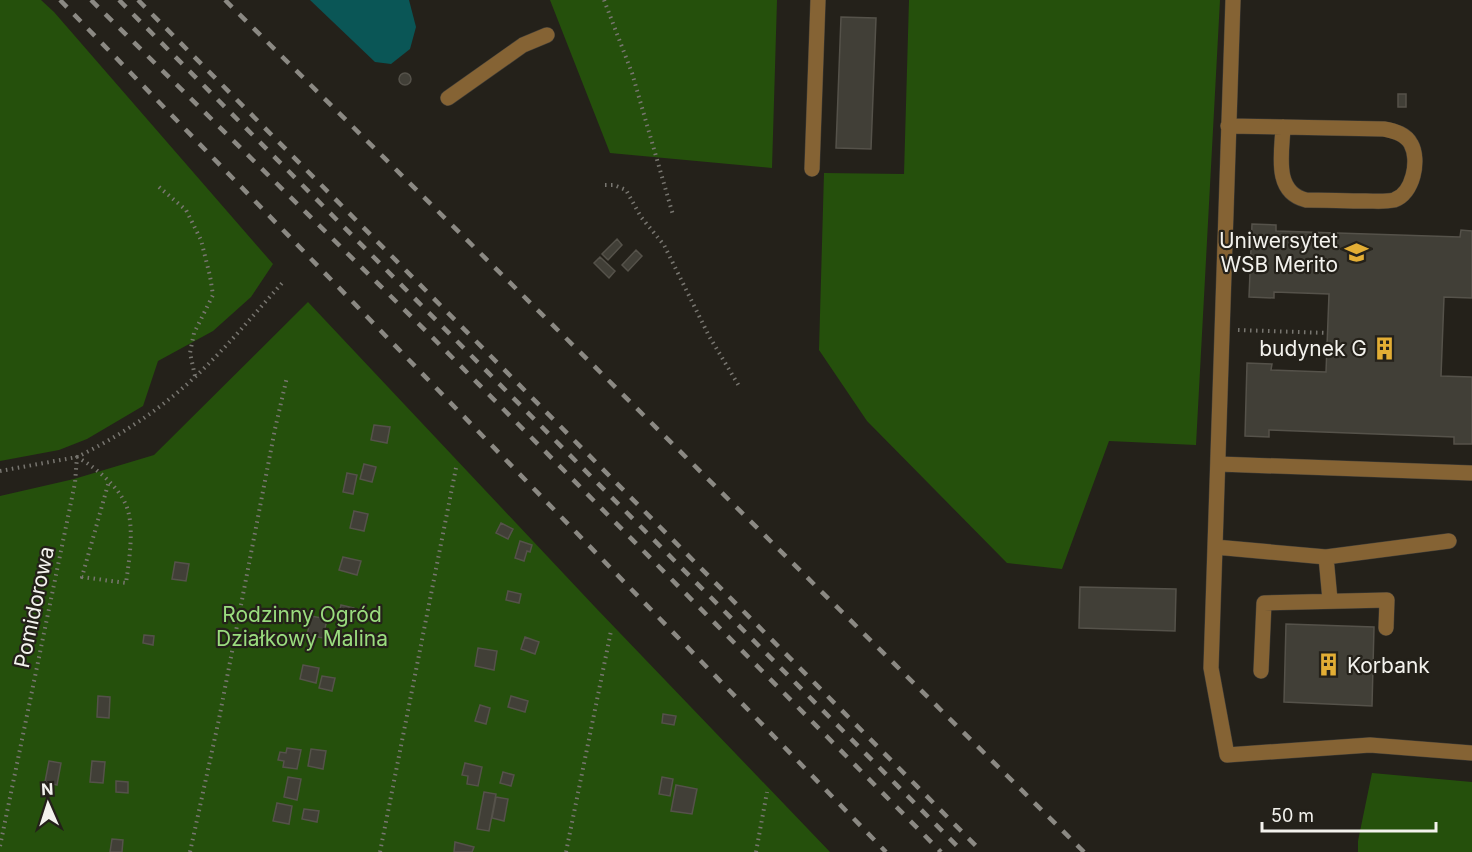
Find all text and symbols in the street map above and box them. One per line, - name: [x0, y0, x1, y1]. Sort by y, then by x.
- place label: Uniwersytet WSB Merito: [1219, 228, 1338, 277]
- school or university icon: Uniwersytet WSB Merito: [1343, 239, 1369, 265]
- building icon: budynek G: [1372, 335, 1398, 361]
- place label: budynek G: [1259, 336, 1367, 361]
- street label: Pomidorowa: [9, 544, 59, 670]
- park label: Rodzinny Ogród Działkowy Malina: [216, 602, 388, 651]
- building icon: Korbank: [1316, 652, 1342, 678]
- place label: Korbank: [1347, 653, 1430, 678]
- north arrow: [18, 774, 78, 834]
- text: N: [41, 779, 54, 799]
- scale bar: [1262, 795, 1436, 833]
- text: 50 m: [1271, 805, 1314, 826]

